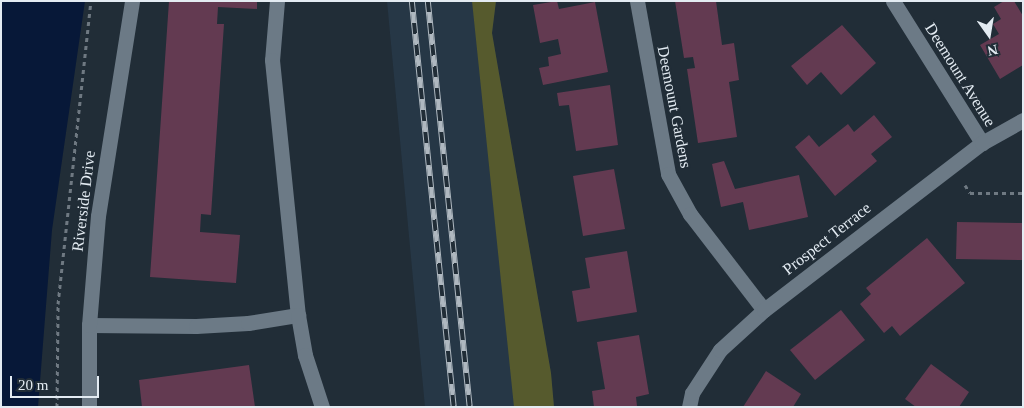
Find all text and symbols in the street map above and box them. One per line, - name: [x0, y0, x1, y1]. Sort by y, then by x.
- north arrow: [964, 10, 1014, 60]
- street label: Deemount Avenue: [920, 19, 1000, 131]
- text: N: [986, 42, 999, 59]
- street label: Deemount Gardens: [653, 44, 695, 170]
- street label: Riverside Drive: [68, 149, 100, 253]
- street label: Prospect Terrace: [779, 199, 875, 279]
- scale bar: [12, 366, 101, 398]
- text: 20 m: [18, 377, 48, 393]

